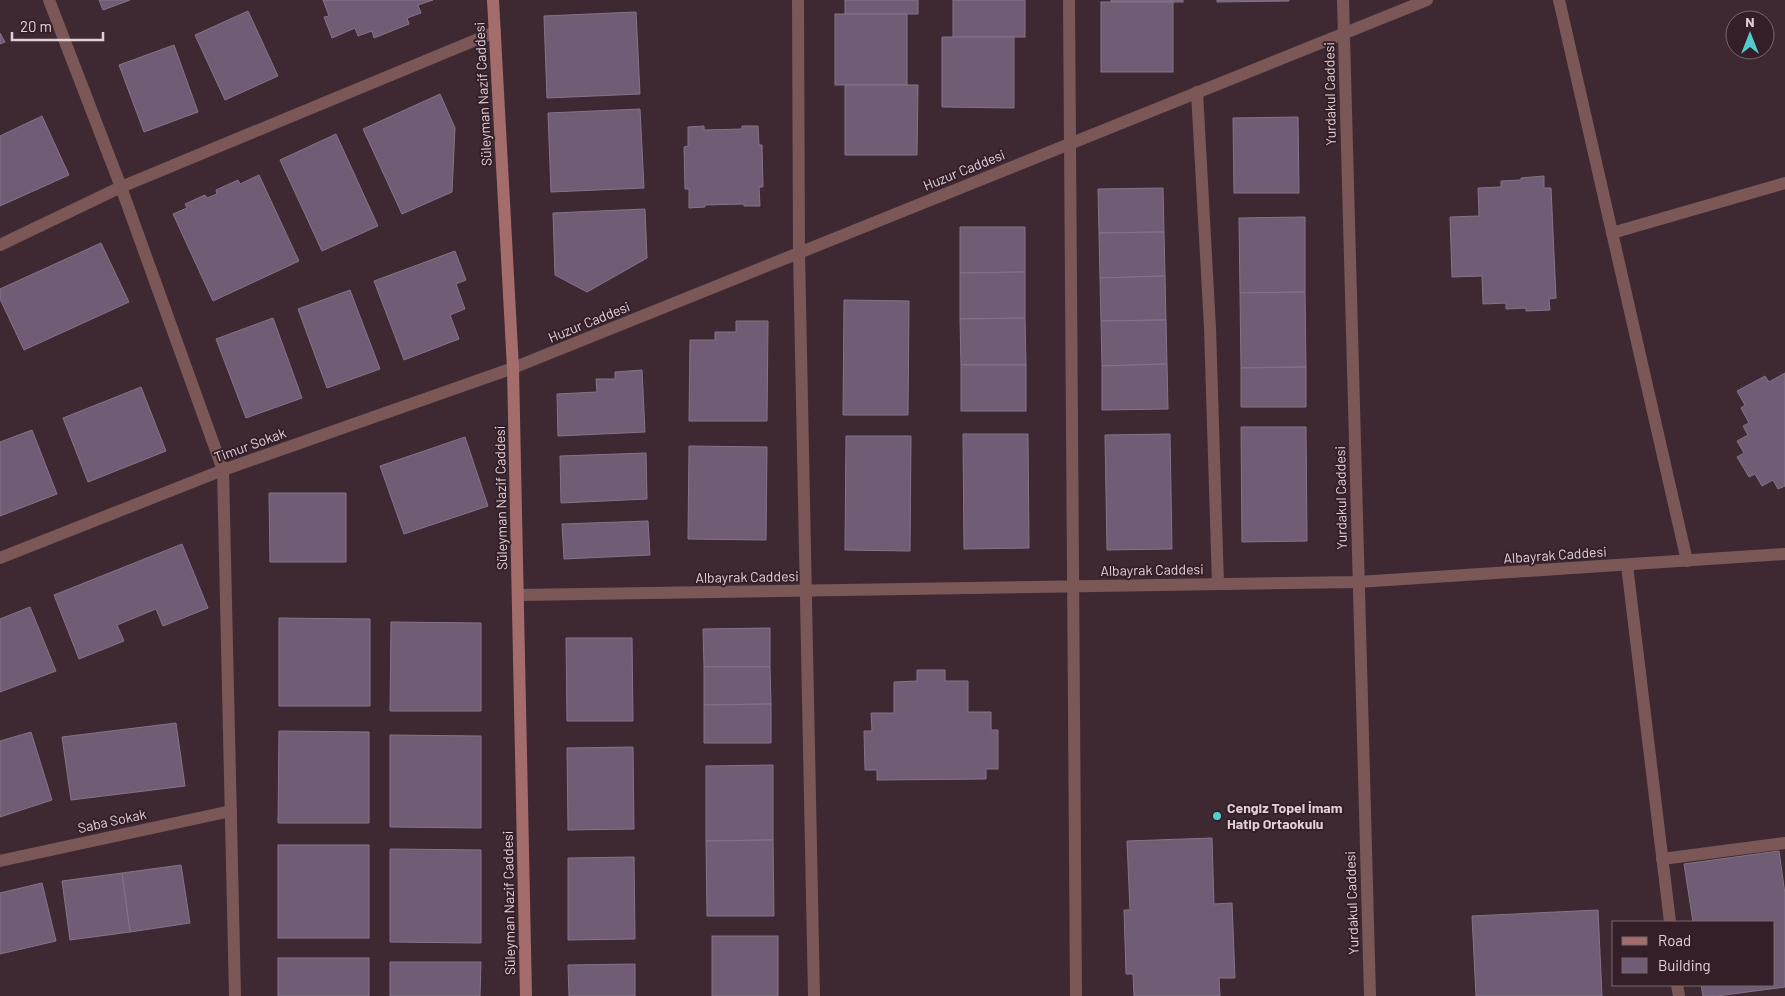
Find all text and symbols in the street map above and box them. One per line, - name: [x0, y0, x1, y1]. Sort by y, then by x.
- scale bar: [12, 10, 104, 42]
- north arrow: [1725, 10, 1775, 60]
- text: N: [1745, 13, 1755, 30]
- text: 20 m: [20, 17, 52, 35]
- street label: Süleyman Nazif Caddesi: [470, 21, 495, 167]
- street label: Yurdakul Caddesi: [1320, 42, 1339, 146]
- street label: Huzur Caddesi: [920, 145, 1007, 194]
- street label: Huzur Caddesi: [545, 297, 632, 346]
- street label: Timur Sokak: [212, 424, 288, 465]
- street label: Süleyman Nazif Caddesi: [491, 426, 510, 570]
- street label: Yurdakul Caddesi: [1331, 446, 1350, 550]
- street label: Albayrak Caddesi: [1503, 542, 1607, 567]
- street label: Albayrak Caddesi: [1100, 560, 1204, 579]
- street label: Albayrak Caddesi: [695, 567, 799, 586]
- place label: Cengiz Topel İmam Hatip Ortaokulu: [1227, 799, 1343, 832]
- street label: Saba Sokak: [76, 805, 148, 836]
- marker: Cengiz Topel İmam Hatip Ortaokulu: [1211, 810, 1223, 822]
- street label: Süleyman Nazif Caddesi: [499, 831, 518, 975]
- street label: Yurdakul Caddesi: [1341, 851, 1362, 955]
- legend: [1612, 921, 1775, 986]
- text: Road: [1658, 931, 1691, 949]
- text: Building: [1658, 956, 1711, 974]

